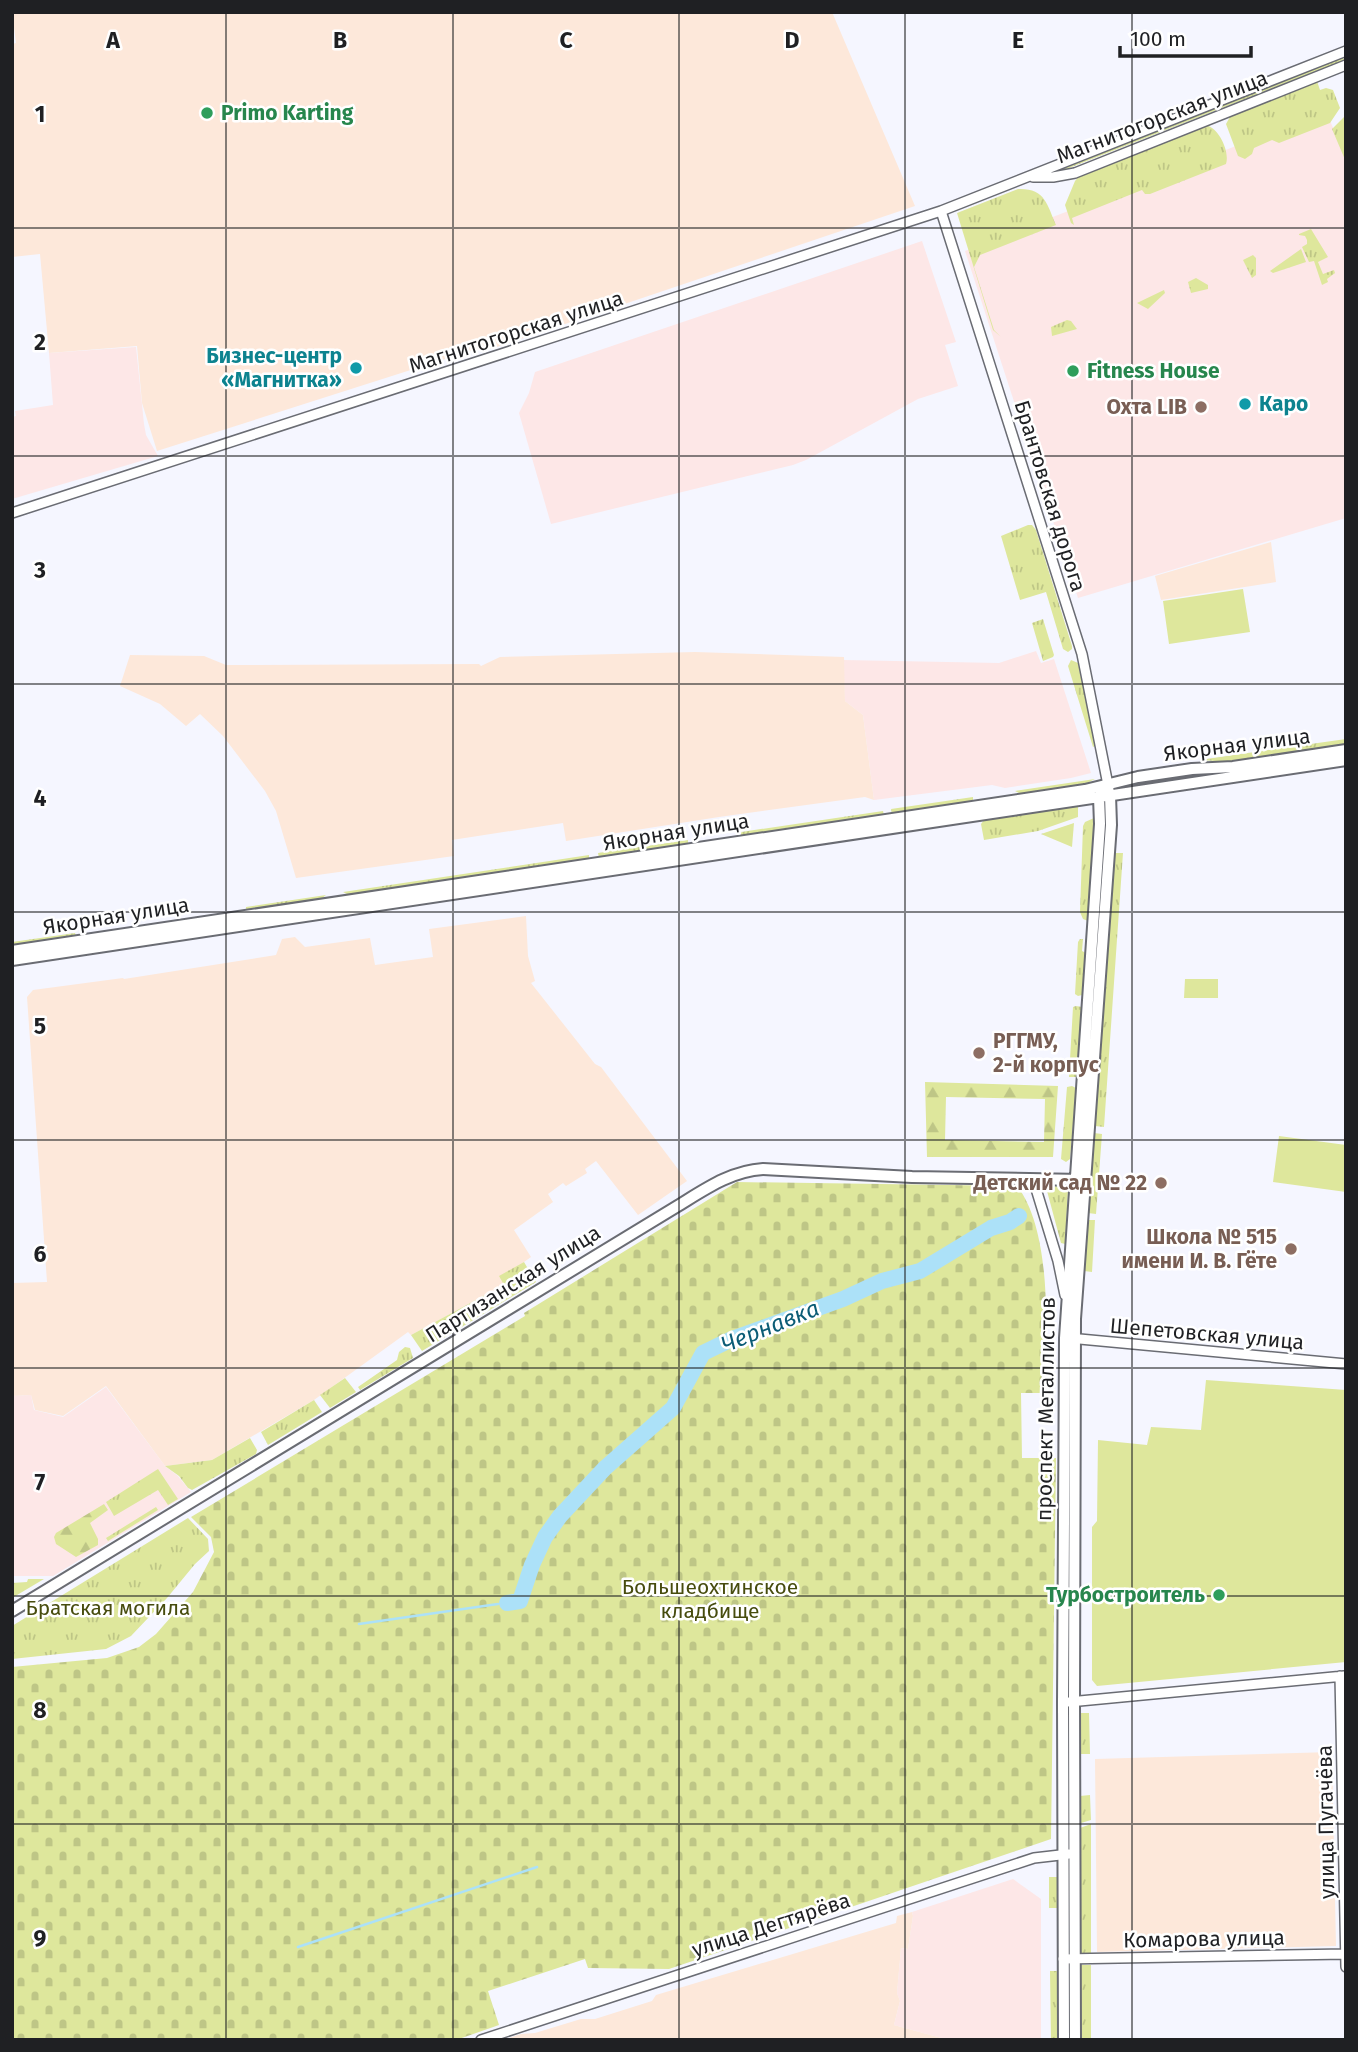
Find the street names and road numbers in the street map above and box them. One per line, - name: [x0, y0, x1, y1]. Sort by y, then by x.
- street label: Магнитогорская улица: [1053, 65, 1271, 169]
- street label: Магнитогорская улица: [405, 285, 627, 379]
- street label: Брантовская дорога: [1009, 397, 1091, 595]
- street label: Якорная улица: [1162, 723, 1312, 767]
- street label: Якорная улица: [601, 808, 751, 856]
- street label: Якорная улица: [41, 892, 191, 940]
- street label: Партизанская улица: [421, 1220, 605, 1348]
- street label: проспект Металлистов: [1031, 1297, 1061, 1521]
- street label: Шепетовская улица: [1109, 1313, 1305, 1355]
- street label: улица Пугачёва: [1312, 1745, 1340, 1899]
- street label: улица Дегтярёва: [688, 1887, 854, 1963]
- street label: Комарова улица: [1123, 1925, 1285, 1953]

